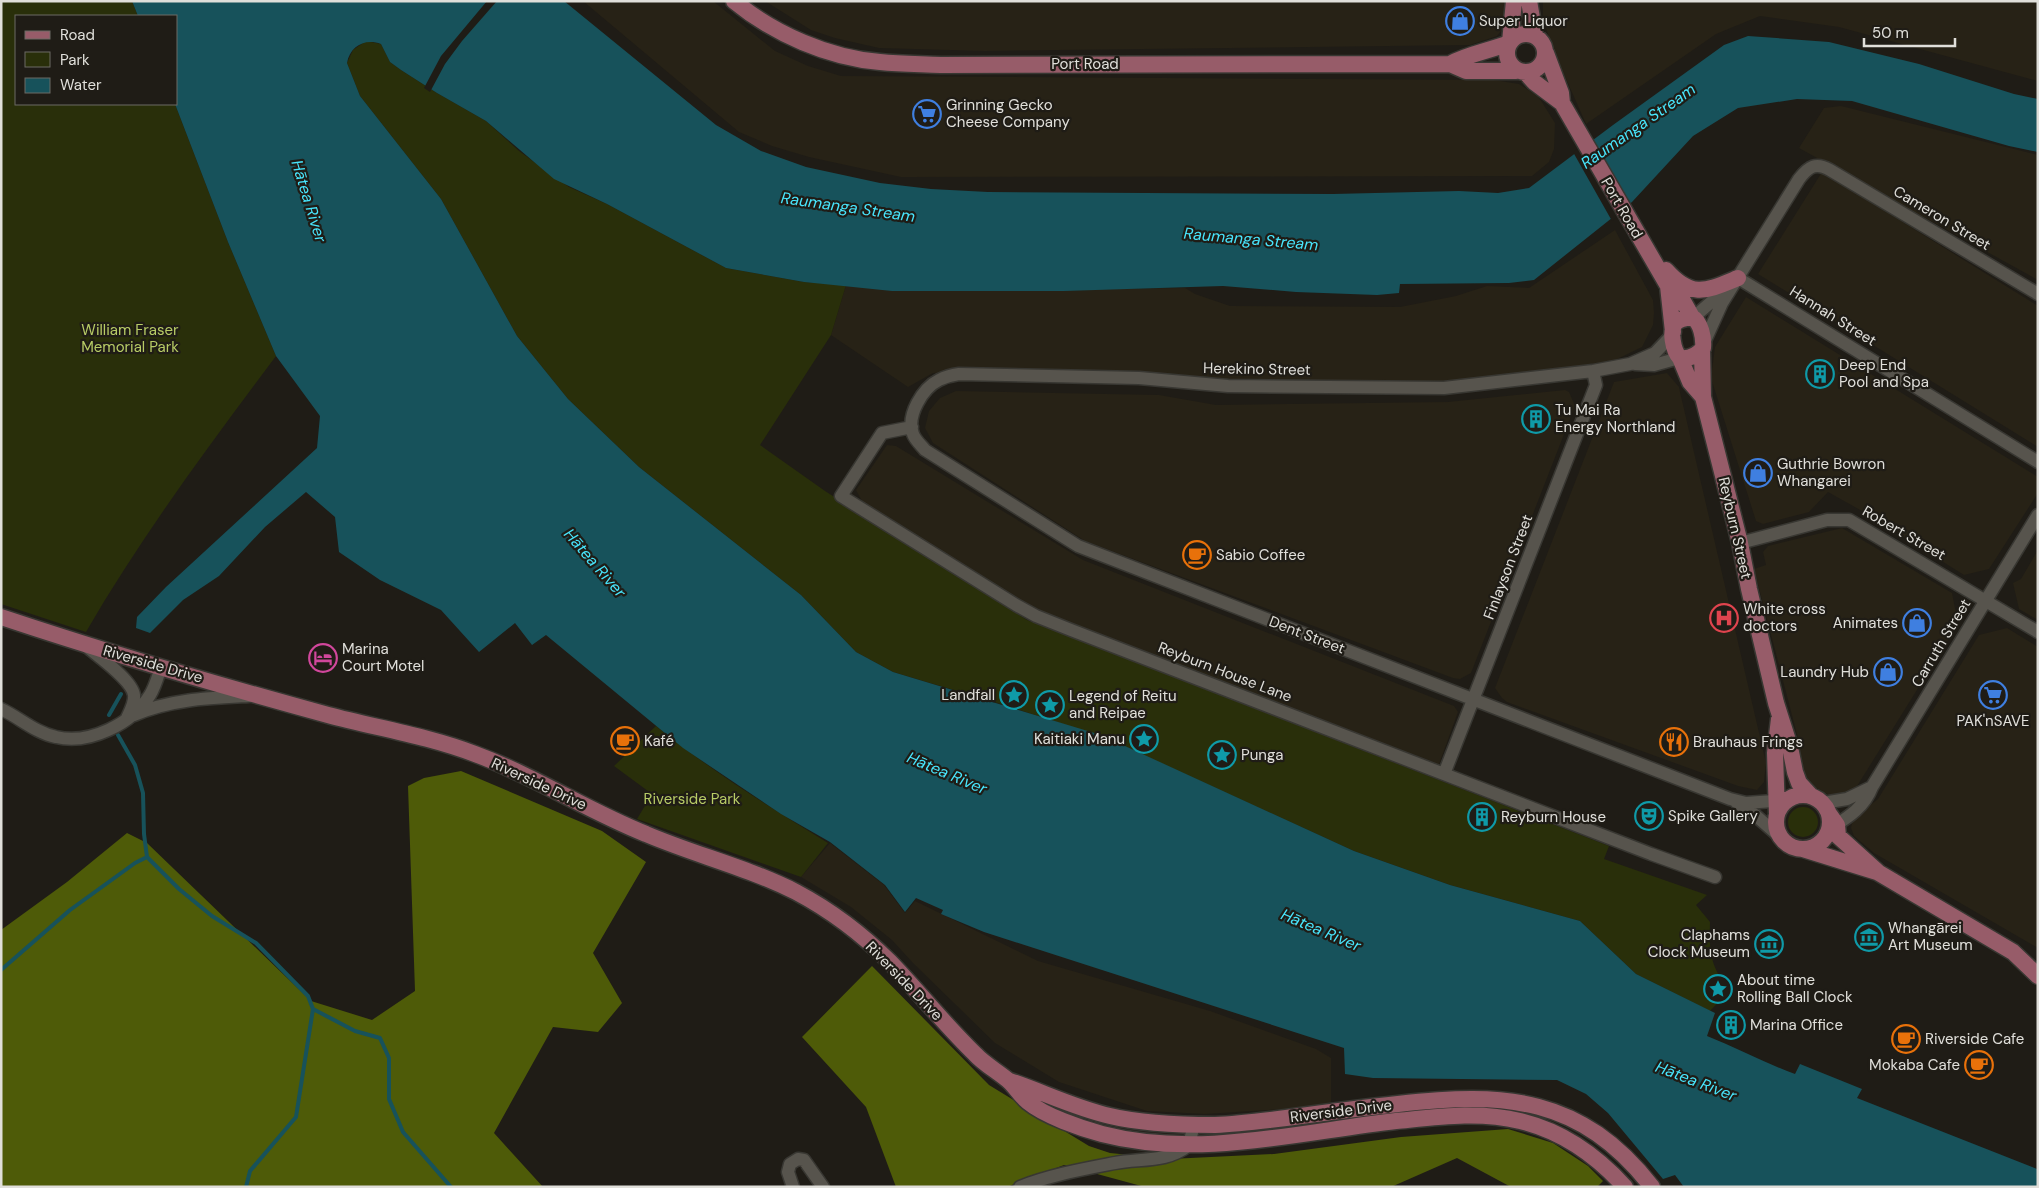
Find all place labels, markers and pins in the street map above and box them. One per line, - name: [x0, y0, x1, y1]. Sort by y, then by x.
- shop icon: Super Liquor: [1445, 6, 1475, 36]
- place label: Super Liquor: [1479, 11, 1568, 31]
- place label: Grinning Gecko Cheese Company: [946, 95, 1070, 132]
- supermarket icon: Grinning Gecko Cheese Company: [912, 99, 942, 129]
- place label: Deep End Pool and Spa: [1839, 355, 1929, 392]
- building icon: Deep End Pool and Spa: [1805, 359, 1835, 389]
- place label: Tu Mai Ra Energy Northland: [1555, 400, 1676, 437]
- building icon: Tu Mai Ra Energy Northland: [1521, 404, 1551, 434]
- place label: Guthrie Bowron Whangarei: [1777, 454, 1885, 491]
- shop icon: Guthrie Bowron Whangarei: [1743, 458, 1773, 488]
- cafe icon: Sabio Coffee: [1182, 540, 1212, 570]
- place label: Sabio Coffee: [1216, 545, 1305, 565]
- place label: White cross doctors: [1743, 599, 1826, 636]
- hospital icon: White cross doctors: [1709, 603, 1739, 633]
- shop icon: Animates: [1902, 608, 1932, 638]
- place label: Animates: [1833, 613, 1898, 633]
- place label: Marina Court Motel: [342, 639, 424, 676]
- hotel icon: Marina Court Motel: [308, 643, 338, 673]
- shop icon: Laundry Hub: [1873, 657, 1903, 687]
- place label: Laundry Hub: [1780, 662, 1869, 682]
- place icon: Landfall: [999, 680, 1029, 710]
- supermarket icon: PAK'nSAVE: [1978, 680, 2008, 710]
- place label: Landfall: [941, 685, 995, 705]
- place label: Legend of Reitu and Reipae: [1069, 686, 1177, 723]
- place icon: Legend of Reitu and Reipae: [1035, 690, 1065, 720]
- place label: PAK'nSAVE: [1957, 711, 2029, 731]
- place icon: Kaitiaki Manu: [1129, 724, 1159, 754]
- cafe icon: Kafé: [610, 726, 640, 756]
- restaurant icon: Brauhaus Frings: [1659, 727, 1689, 757]
- place label: Kaitiaki Manu: [1034, 729, 1125, 749]
- place label: Kafé: [644, 731, 674, 751]
- place label: Brauhaus Frings: [1693, 732, 1803, 752]
- place icon: Punga: [1207, 740, 1237, 770]
- place label: Punga: [1241, 745, 1283, 765]
- theatre icon: Spike Gallery: [1634, 801, 1664, 831]
- building icon: Reyburn House: [1467, 802, 1497, 832]
- place label: Spike Gallery: [1668, 806, 1759, 826]
- place label: Reyburn House: [1501, 807, 1606, 827]
- place label: Whangārei Art Museum: [1888, 918, 1973, 955]
- museum icon: Whangārei Art Museum: [1854, 922, 1884, 952]
- place label: Claphams Clock Museum: [1648, 925, 1750, 962]
- museum icon: Claphams Clock Museum: [1754, 929, 1784, 959]
- place label: About time Rolling Ball Clock: [1737, 970, 1853, 1007]
- place icon: About time Rolling Ball Clock: [1703, 974, 1733, 1004]
- building icon: Marina Office: [1716, 1010, 1746, 1040]
- place label: Marina Office: [1750, 1015, 1843, 1035]
- cafe icon: Riverside Cafe: [1891, 1024, 1921, 1054]
- place label: Riverside Cafe: [1925, 1029, 2024, 1049]
- cafe icon: Mokaba Cafe: [1964, 1050, 1994, 1080]
- place label: Mokaba Cafe: [1869, 1055, 1960, 1075]

